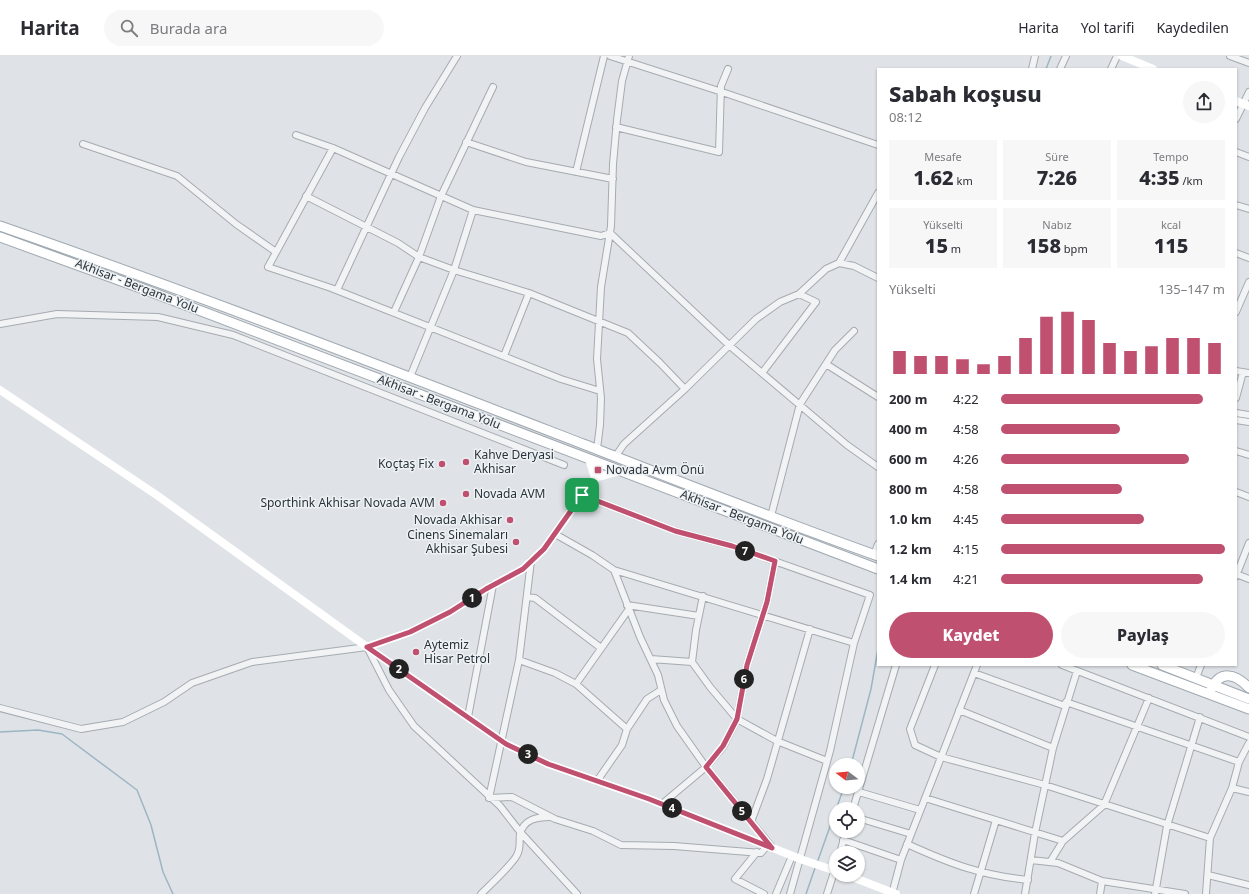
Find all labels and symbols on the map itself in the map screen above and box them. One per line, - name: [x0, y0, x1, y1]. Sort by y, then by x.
- street label: Akhisar - Bergama Yolu: [73, 254, 201, 317]
- street label: Akhisar - Bergama Yolu: [375, 370, 503, 433]
- place label: Kahve Deryasi Akhisar: [474, 446, 554, 477]
- place label: Koçtaş Fix: [378, 455, 435, 472]
- marker: Kahve Deryasi Akhisar: [461, 457, 471, 467]
- marker: Koçtaş Fix: [437, 459, 447, 469]
- place label: Novada Avm Önü: [606, 461, 705, 478]
- marker: Novada Avm Önü: [593, 465, 603, 475]
- pin: [565, 478, 599, 512]
- place label: Novada AVM: [474, 485, 545, 502]
- street label: Akhisar - Bergama Yolu: [678, 485, 806, 548]
- marker: Novada AVM: [461, 489, 471, 499]
- place label: Sporthink Akhisar Novada AVM: [260, 494, 435, 511]
- marker: Sporthink Akhisar Novada AVM: [438, 498, 448, 508]
- place label: Novada Akhisar: [414, 511, 502, 528]
- marker: Novada Akhisar: [505, 515, 515, 525]
- place label: Cinens Sinemaları Akhisar Şubesi: [407, 526, 508, 557]
- marker: Cinens Sinemaları Akhisar Şubesi: [511, 537, 521, 547]
- pin: 7: [735, 541, 755, 561]
- pin: 1: [462, 588, 482, 608]
- place label: Aytemiz Hisar Petrol: [424, 636, 490, 667]
- marker: Aytemiz Hisar Petrol: [411, 647, 421, 657]
- pin: 2: [389, 659, 409, 679]
- pin: 6: [734, 669, 754, 689]
- pin: 3: [518, 744, 538, 764]
- north arrow: [829, 758, 865, 794]
- pin: 4: [662, 798, 682, 818]
- pin: 5: [732, 801, 752, 821]

